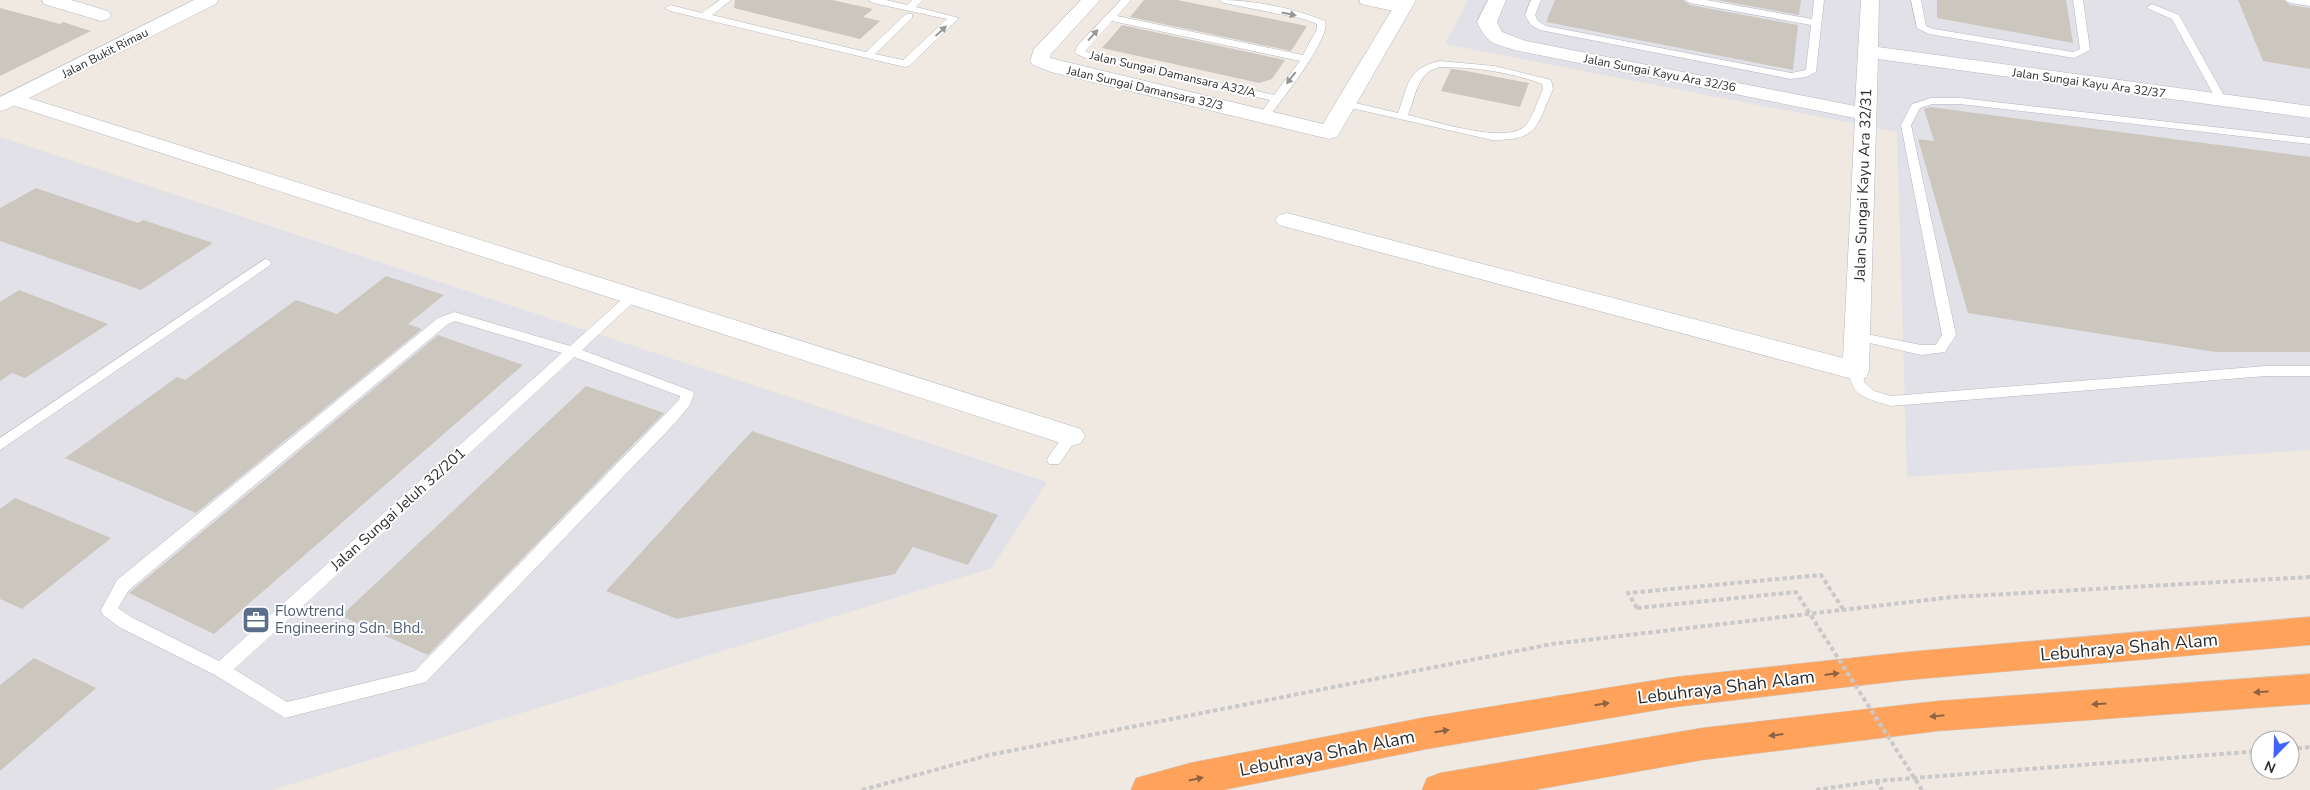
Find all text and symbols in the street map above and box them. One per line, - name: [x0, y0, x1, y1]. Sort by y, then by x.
- one-way arrow: [1282, 10, 1298, 18]
- street label: Jalan Bukit Rimau: [58, 24, 151, 82]
- one-way arrow: [935, 25, 947, 36]
- one-way arrow: [1087, 29, 1099, 41]
- street label: Jalan Sungai Damansara A32/A: [1087, 47, 1258, 101]
- street label: Jalan Sungai Kayu Ara 32/36: [1582, 50, 1737, 96]
- street label: Jalan Sungai Damansara 32/3: [1064, 62, 1225, 114]
- street label: Jalan Sungai Kayu Ara 32/37: [2010, 64, 2167, 102]
- one-way arrow: [1286, 71, 1296, 85]
- street label: Jalan Sungai Kayu Ara 32/31: [1850, 88, 1876, 283]
- street label: Jalan Sungai Jeluh 32/201: [325, 443, 470, 576]
- place label: Flowtrend Engineering Sdn. Bhd.: [275, 601, 424, 638]
- office icon: Flowtrend Engineering Sdn. Bhd.: [241, 605, 271, 635]
- street label: Lebuhraya Shah Alam: [2039, 627, 2219, 667]
- street label: Lebuhraya Shah Alam: [1636, 664, 1816, 710]
- one-way arrow: [1825, 670, 1841, 678]
- one-way arrow: [2253, 689, 2269, 697]
- one-way arrow: [1594, 700, 1610, 708]
- one-way arrow: [2091, 700, 2107, 708]
- one-way arrow: [1929, 712, 1945, 720]
- street label: Lebuhraya Shah Alam: [1237, 724, 1417, 782]
- one-way arrow: [1434, 726, 1450, 734]
- north arrow: [2250, 730, 2300, 780]
- one-way arrow: [1768, 732, 1784, 740]
- text: N: [2262, 756, 2279, 777]
- one-way arrow: [1189, 774, 1205, 782]

